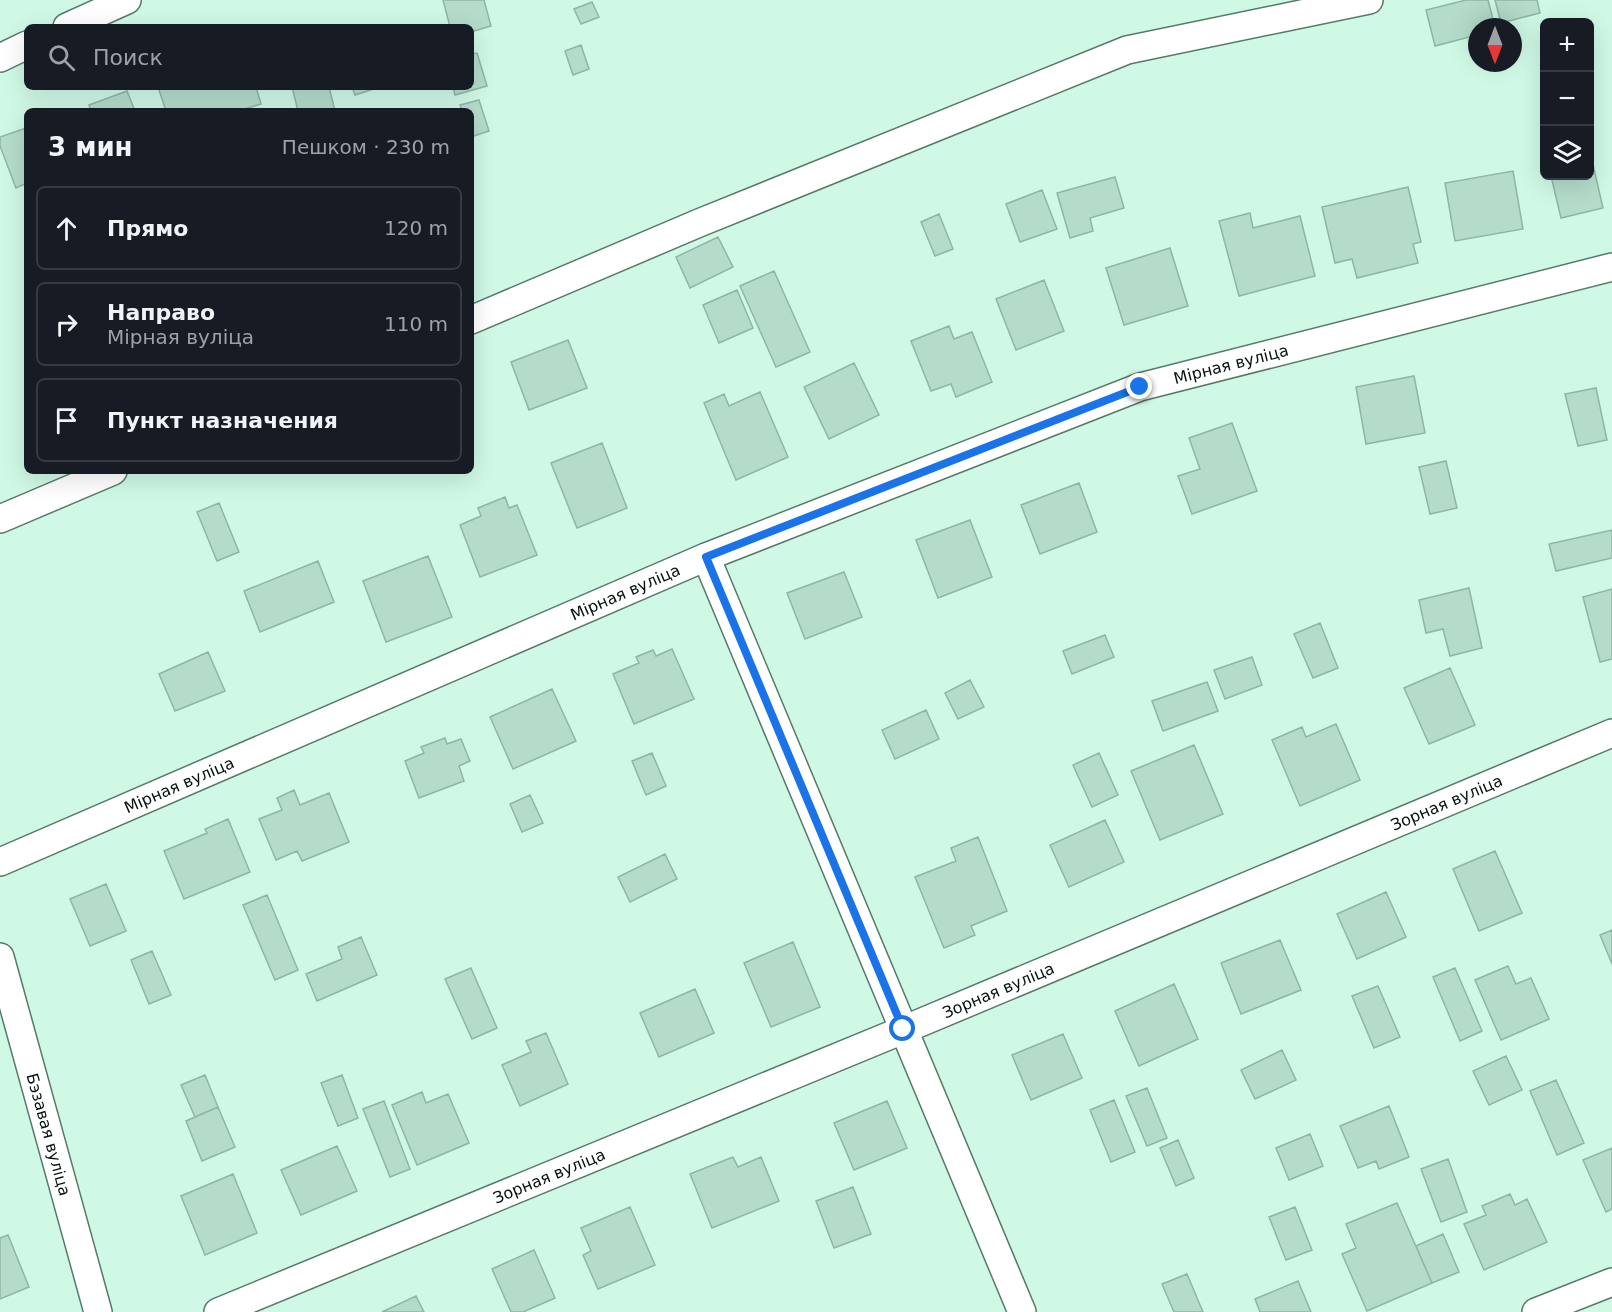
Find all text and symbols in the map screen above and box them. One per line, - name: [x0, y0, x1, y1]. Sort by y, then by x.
- north arrow: [1468, 18, 1522, 72]
- map controls: [1540, 18, 1594, 180]
- button: +: [1540, 18, 1594, 72]
- search box: [24, 24, 474, 90]
- icon: search: [45, 41, 78, 74]
- text: Поиск: [93, 45, 163, 70]
- button: −: [1540, 72, 1594, 126]
- button: layers: [1540, 126, 1594, 180]
- text: 3 мин: [48, 132, 133, 162]
- text: Пешком · 230 m: [282, 135, 450, 159]
- icon: ahead: [50, 212, 83, 245]
- text: Прямо: [107, 216, 188, 241]
- text: 120 m: [384, 216, 448, 240]
- text: Направо: [107, 300, 215, 325]
- icon: right: [50, 308, 83, 341]
- text: 110 m: [384, 312, 448, 336]
- text: Мірная вуліца: [107, 325, 254, 349]
- street label: Мірная вуліца: [1172, 341, 1290, 388]
- route end: [1126, 373, 1152, 399]
- icon: arrive: [50, 404, 83, 437]
- text: Пункт назначения: [107, 408, 338, 433]
- street label: Мірная вуліца: [568, 560, 683, 624]
- street label: Мірная вуліца: [121, 753, 237, 817]
- street label: Зорная вуліца: [1388, 771, 1505, 835]
- street label: Зорная вуліца: [940, 959, 1057, 1022]
- route start: [889, 1015, 915, 1041]
- street label: Бэзавая вуліца: [23, 1071, 74, 1198]
- street label: Зорная вуліца: [490, 1145, 608, 1208]

